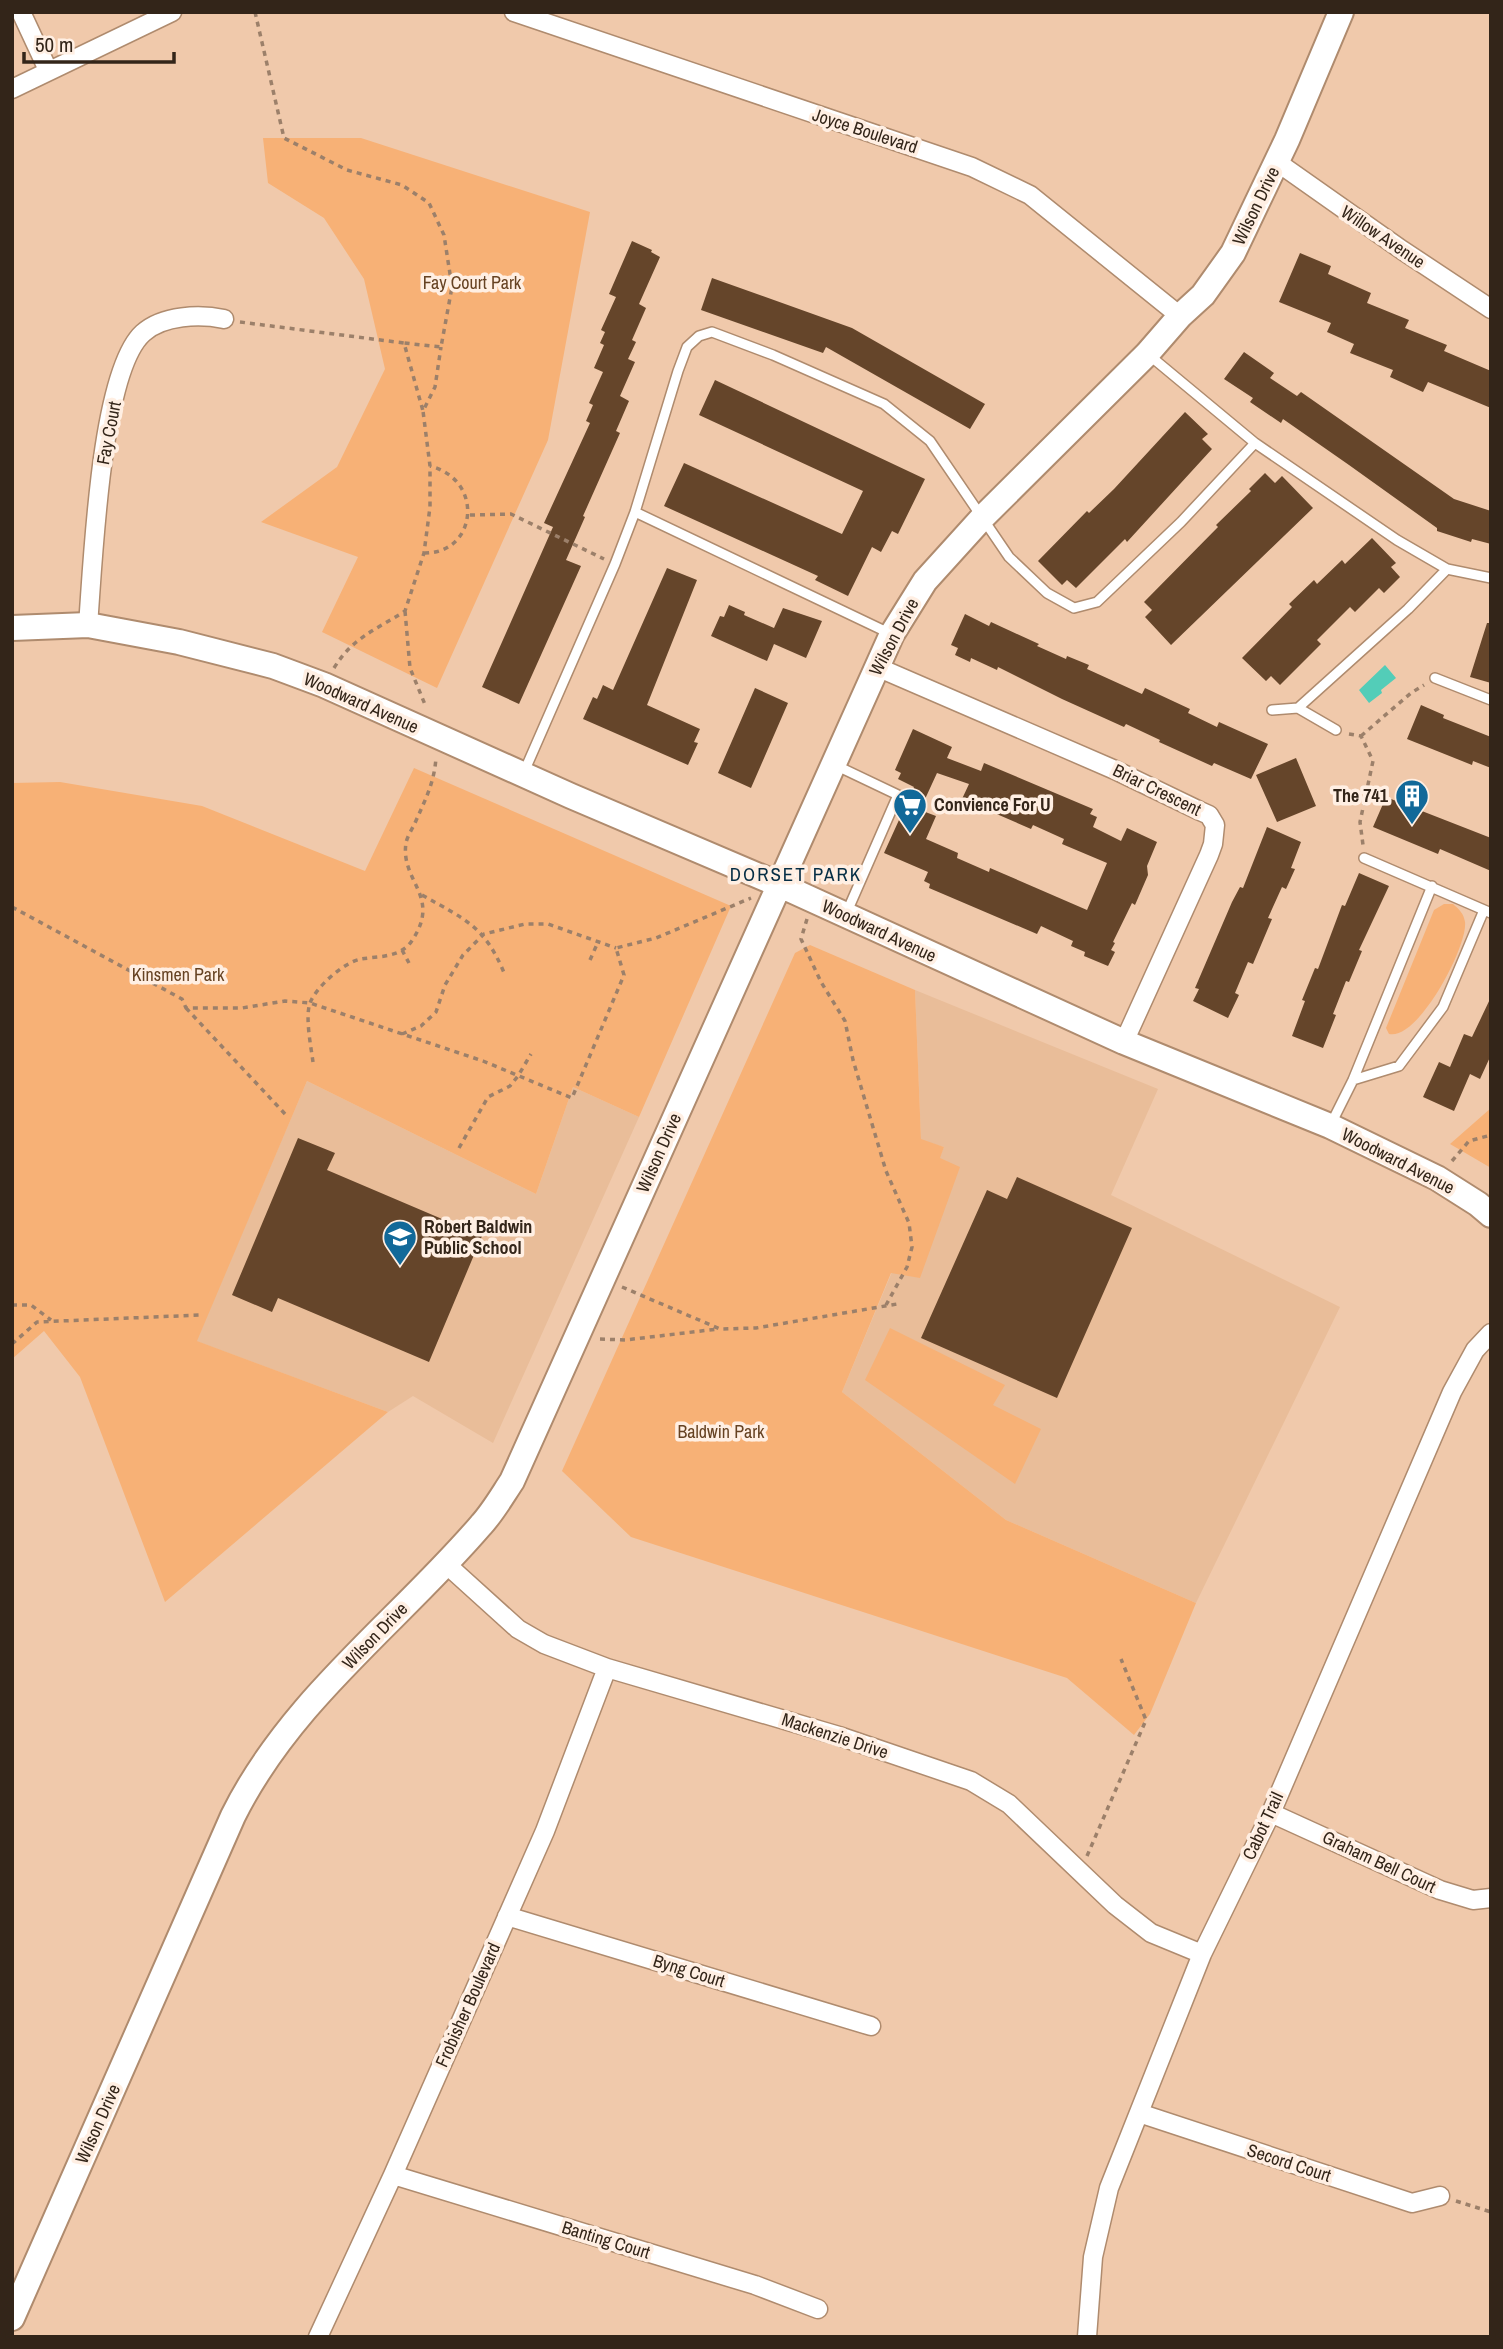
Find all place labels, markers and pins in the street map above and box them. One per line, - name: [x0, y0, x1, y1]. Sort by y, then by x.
- building icon: The 741: [1393, 777, 1431, 826]
- place label: The 741: [1333, 783, 1389, 808]
- supermarket icon: Convience For U: [891, 786, 929, 835]
- place label: Convience For U: [934, 792, 1051, 817]
- place label: Robert Baldwin Public School: [424, 1214, 532, 1260]
- school or university icon: Robert Baldwin Public School: [381, 1218, 419, 1267]

